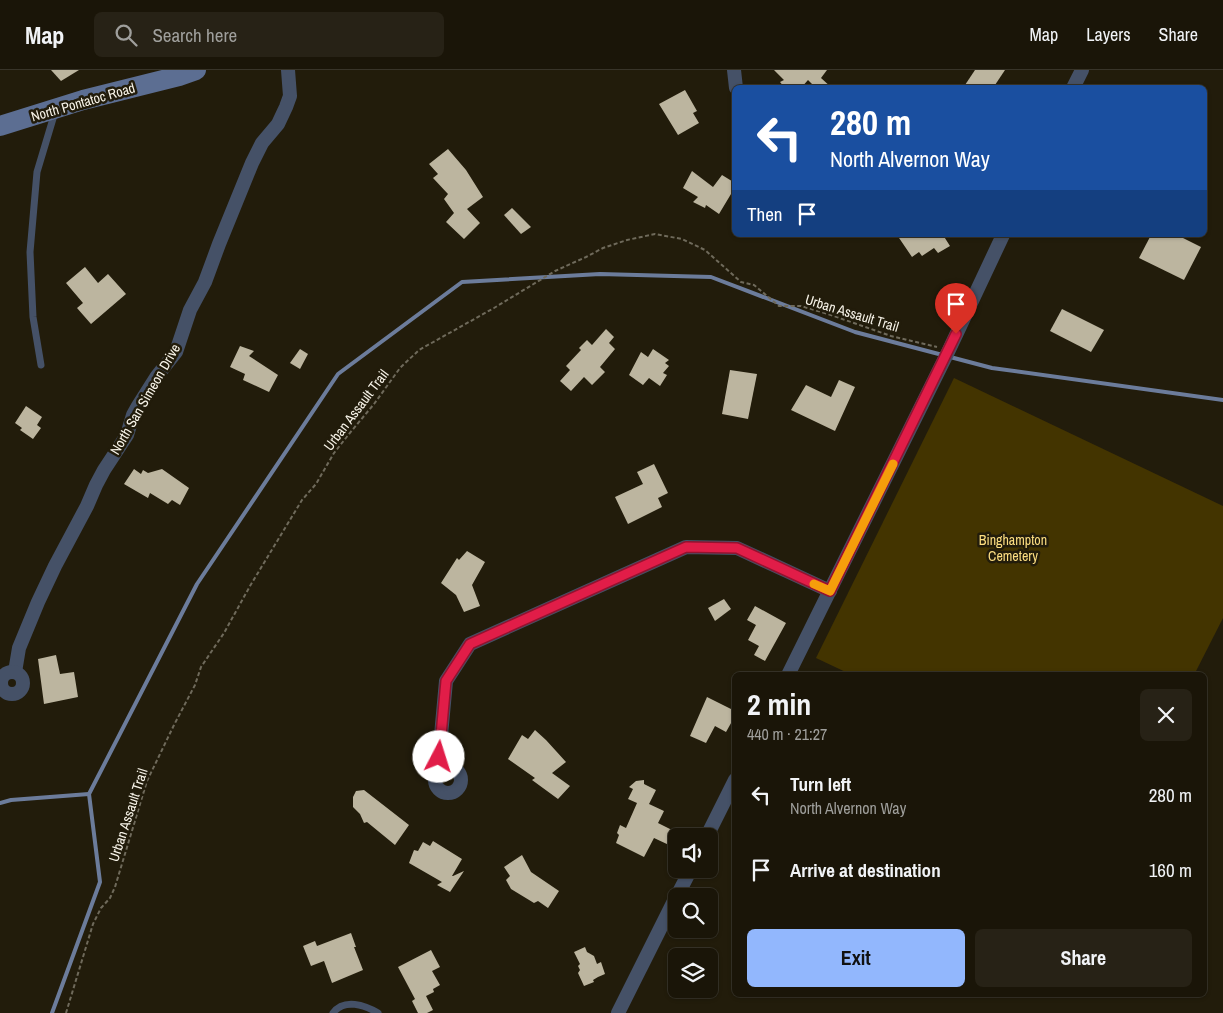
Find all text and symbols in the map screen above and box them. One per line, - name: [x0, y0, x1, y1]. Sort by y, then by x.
- search box: [94, 12, 444, 57]
- text: Map: [25, 19, 64, 51]
- icon: search: [112, 21, 140, 49]
- text: Search here: [152, 22, 237, 48]
- text: Map: [1030, 22, 1058, 47]
- text: Layers: [1086, 22, 1131, 47]
- text: Share: [1159, 22, 1198, 47]
- street label: North Pontatoc Road: [29, 79, 137, 125]
- text: 280 m: [830, 99, 911, 146]
- icon: left: [747, 105, 812, 170]
- text: North Alvernon Way: [830, 144, 990, 174]
- icon: arrive: [793, 200, 821, 228]
- text: Then: [747, 201, 783, 227]
- pin: [935, 283, 977, 334]
- street label: Urban Assault Trail: [803, 290, 901, 336]
- icon: arrive: [942, 290, 970, 318]
- street label: North San Simeon Drive: [106, 340, 184, 458]
- street label: Urban Assault Trail: [320, 366, 392, 454]
- park label: Binghampton Cemetery: [979, 531, 1047, 565]
- text: 2 min: [747, 684, 811, 724]
- button: close: [1140, 689, 1192, 741]
- text: 440 m · 21:27: [747, 723, 827, 745]
- position arrow: [412, 730, 464, 782]
- street label: Urban Assault Trail: [104, 766, 152, 864]
- text: Turn left: [790, 771, 851, 797]
- icon: left: [747, 781, 775, 809]
- text: 280 m: [1149, 782, 1192, 808]
- text: North Alvernon Way: [790, 797, 906, 819]
- map controls: [668, 828, 718, 998]
- button: sound: [668, 828, 718, 878]
- icon: arrive: [747, 856, 775, 884]
- text: Arrive at destination: [790, 857, 941, 883]
- text: 160 m: [1149, 857, 1192, 883]
- button: search: [668, 888, 718, 938]
- button: Exit: [747, 929, 965, 987]
- button: Share: [975, 929, 1192, 987]
- button: layers: [668, 948, 718, 998]

